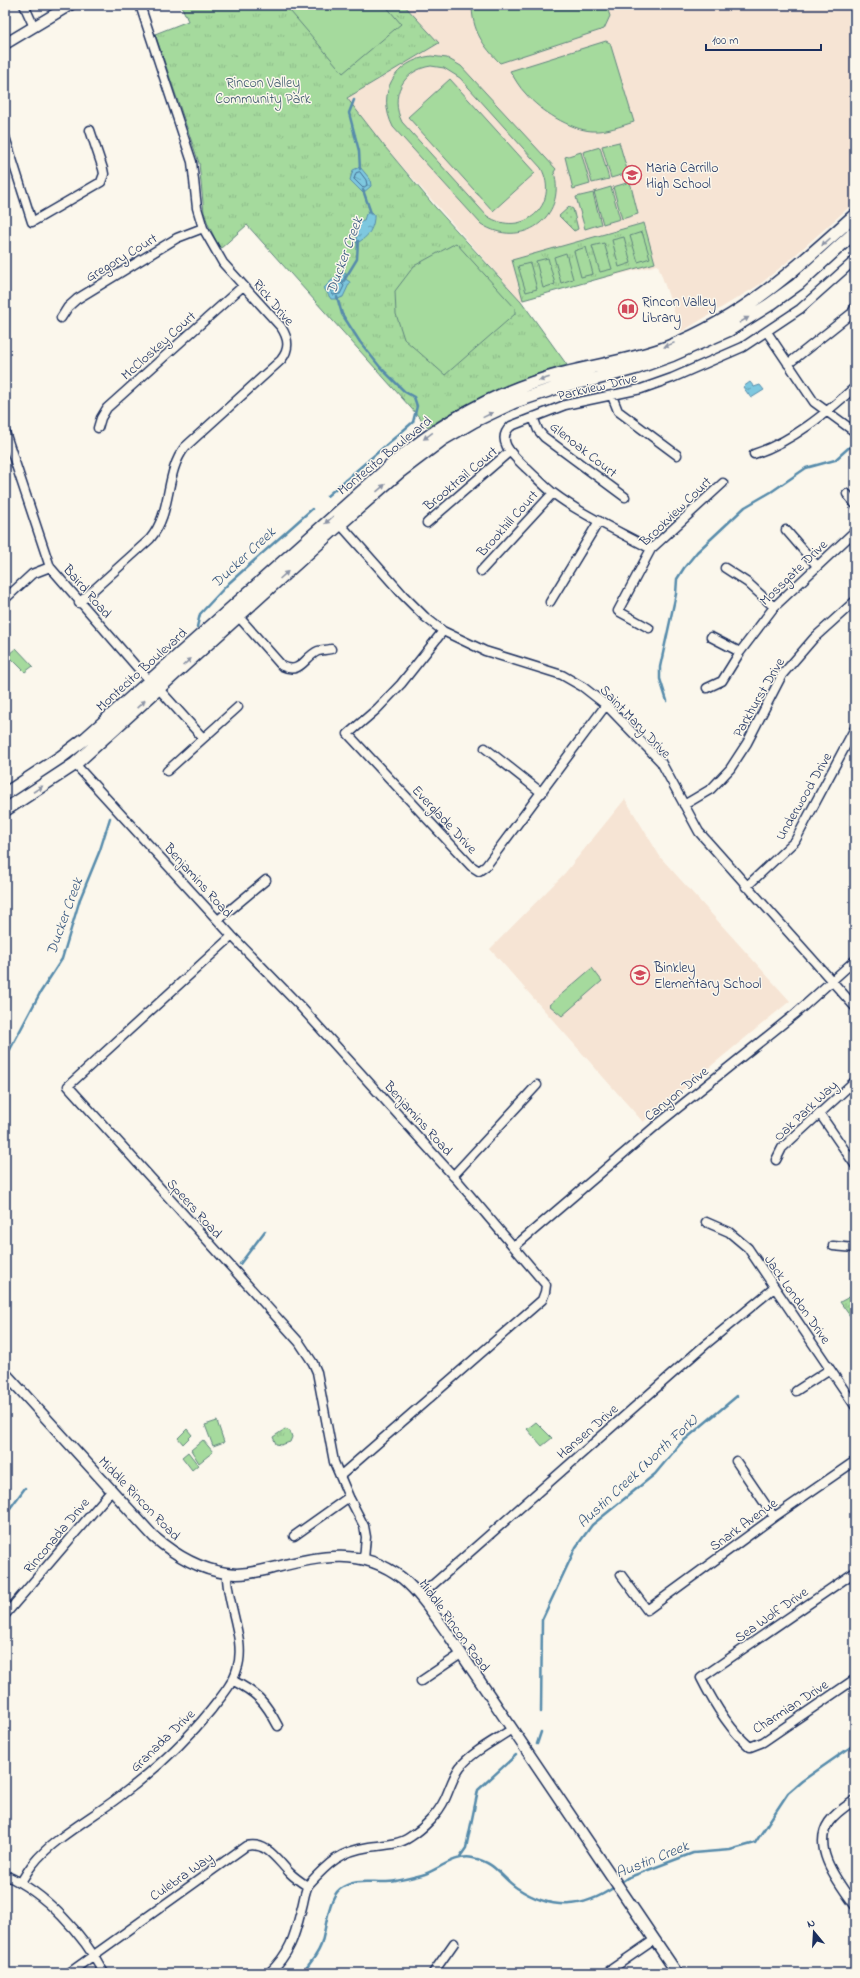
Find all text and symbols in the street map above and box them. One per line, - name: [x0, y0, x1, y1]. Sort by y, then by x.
- scale bar: [706, 26, 821, 52]
- text: 100 m: [712, 32, 739, 50]
- park label: Rincon Valley Community Park: [215, 73, 312, 111]
- place label: Maria Carrillo High School: [646, 158, 718, 196]
- school or university icon: Maria Carrillo High School: [621, 164, 643, 186]
- water label: Ducker Creek: [321, 212, 370, 297]
- street label: Gregory Court: [82, 228, 162, 289]
- one-way arrow: [821, 237, 831, 246]
- street label: Rick Drive: [247, 275, 299, 331]
- place label: Rincon Valley Library: [642, 292, 716, 330]
- library icon: Rincon Valley Library: [617, 298, 639, 320]
- street label: McCloskey Court: [117, 306, 202, 386]
- one-way arrow: [738, 317, 750, 324]
- one-way arrow: [663, 343, 675, 349]
- street label: Parkview Drive: [555, 368, 640, 407]
- one-way arrow: [538, 376, 550, 382]
- street label: Montecito Boulevard: [333, 411, 437, 501]
- one-way arrow: [482, 412, 493, 418]
- street label: Glenoak Court: [545, 417, 622, 483]
- one-way arrow: [422, 432, 433, 440]
- street label: Brooktrail Court: [419, 442, 503, 517]
- street label: Brookview Court: [635, 472, 717, 553]
- one-way arrow: [376, 483, 386, 493]
- street label: Brookhill Court: [472, 486, 544, 563]
- one-way arrow: [324, 516, 334, 525]
- water label: Ducker Creek: [207, 521, 282, 593]
- street label: Mossgate Drive: [755, 535, 834, 612]
- street label: Baird Road: [57, 560, 116, 624]
- one-way arrow: [279, 570, 289, 579]
- street label: Montecito Boulevard: [92, 623, 192, 717]
- street label: Parkhurst Drive: [728, 653, 791, 741]
- one-way arrow: [182, 657, 193, 666]
- street label: Saint Mary Drive: [594, 681, 676, 765]
- one-way arrow: [136, 699, 146, 709]
- street label: Underwood Drive: [771, 748, 838, 845]
- street label: Everglade Drive: [406, 781, 482, 860]
- one-way arrow: [33, 785, 43, 793]
- street label: Benjamins Road: [158, 838, 237, 923]
- water label: Ducker Creek: [41, 873, 90, 958]
- place label: Binkley Elementary School: [653, 958, 761, 996]
- school or university icon: Binkley Elementary School: [629, 964, 651, 986]
- street label: Canyon Drive: [640, 1061, 715, 1127]
- street label: Benjamins Road: [378, 1076, 457, 1161]
- street label: Oak Park Way: [769, 1076, 844, 1147]
- street label: Speers Road: [161, 1174, 227, 1244]
- street label: Jack London Drive: [758, 1251, 836, 1349]
- street label: Hansen Drive: [553, 1399, 624, 1465]
- water label: Austin Creek (North Fork): [573, 1409, 704, 1533]
- street label: Middle Rincon Road: [93, 1452, 185, 1546]
- street label: Rinconada Drive: [19, 1493, 96, 1578]
- street label: Snark Avenue: [706, 1493, 783, 1557]
- street label: Middle Rincon Road: [413, 1575, 495, 1677]
- street label: Sea Wolf Drive: [731, 1582, 814, 1648]
- street label: Charmian Drive: [749, 1674, 834, 1740]
- street label: Granada Drive: [126, 1704, 201, 1778]
- water label: Austin Creek: [612, 1835, 694, 1885]
- street label: Culebra Way: [146, 1847, 219, 1908]
- north arrow: [794, 1912, 834, 1952]
- text: N: [805, 1915, 817, 1932]

